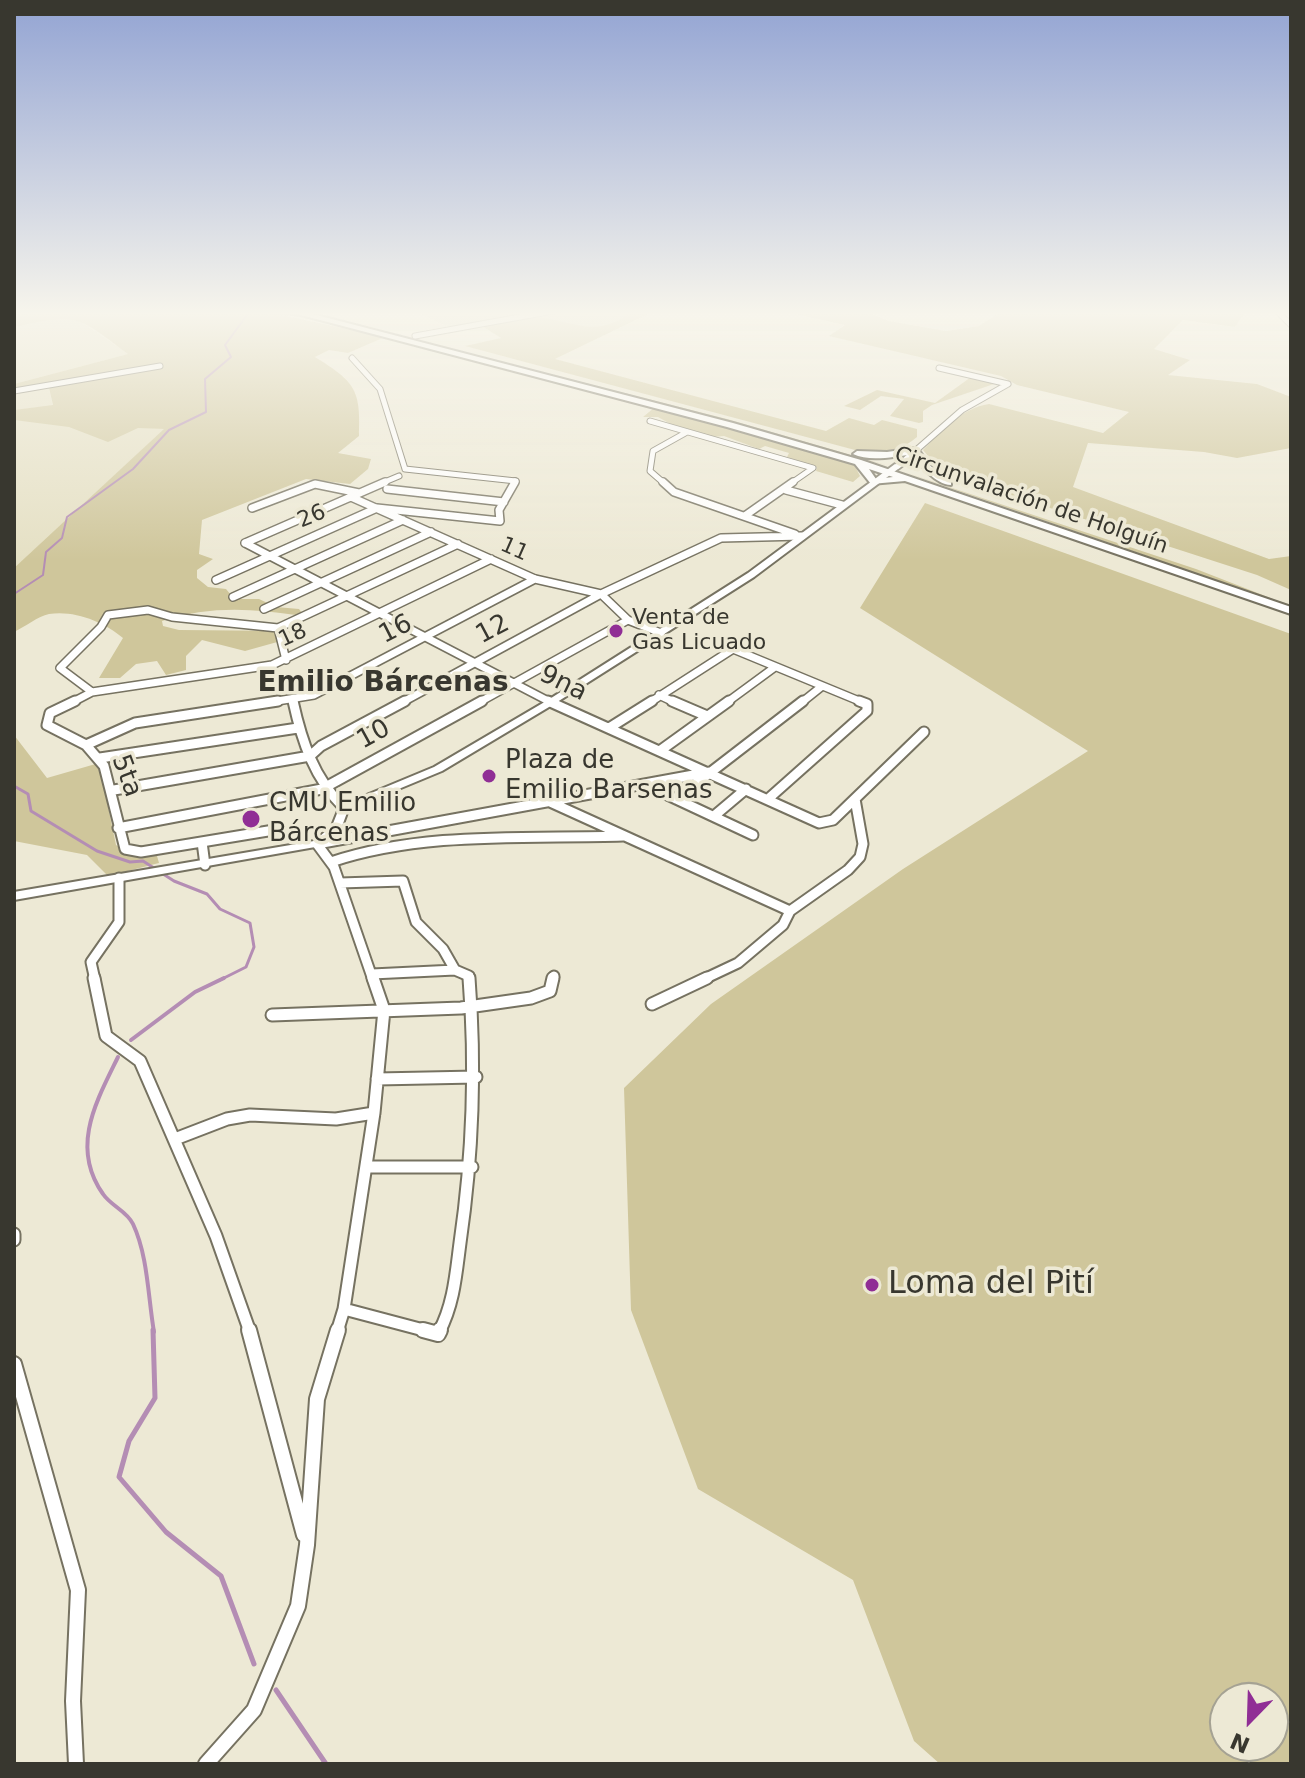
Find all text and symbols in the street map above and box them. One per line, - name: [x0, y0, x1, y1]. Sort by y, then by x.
- street label: Circunvalación de Holguín: [891, 442, 1171, 560]
- street label: 26: [294, 499, 330, 535]
- street label: 11: [496, 532, 532, 568]
- place label: Venta de Gas Licuado: [632, 605, 766, 656]
- street label: 12: [471, 608, 515, 652]
- street label: 16: [374, 609, 418, 651]
- street label: 18: [275, 618, 311, 654]
- marker: Venta de Gas Licuado: [607, 622, 625, 640]
- street label: 9na: [534, 659, 592, 709]
- district label: Emilio Bárcenas: [257, 667, 509, 701]
- street label: 10: [352, 713, 396, 757]
- place label: Plaza de Emilio Barsenas: [505, 745, 713, 806]
- street label: 5ta: [104, 751, 148, 801]
- marker: Plaza de Emilio Barsenas: [480, 767, 498, 785]
- place label: CMU Emilio Bárcenas: [269, 788, 416, 850]
- marker: CMU Emilio Bárcenas: [240, 808, 262, 830]
- place label: Loma del Pití: [888, 1266, 1094, 1304]
- marker: Loma del Pití: [863, 1276, 881, 1294]
- north arrow: [1209, 1682, 1289, 1762]
- text: N: [1227, 1728, 1254, 1758]

